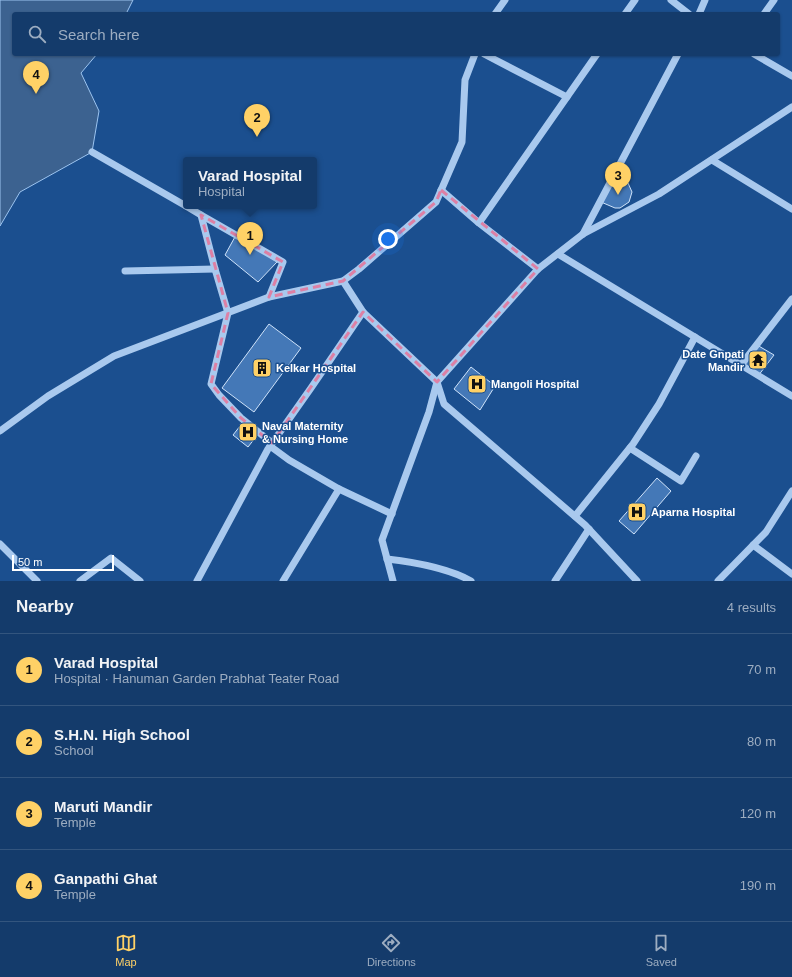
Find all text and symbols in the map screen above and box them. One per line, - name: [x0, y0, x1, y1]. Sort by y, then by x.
- search box: [12, 12, 780, 56]
- icon: search: [26, 23, 48, 45]
- text: Search here: [58, 26, 140, 43]
- pin: 4: [23, 61, 49, 94]
- pin: 2: [244, 104, 270, 137]
- popup: [183, 157, 317, 209]
- pin: 3: [605, 162, 631, 195]
- text: Varad Hospital: [198, 167, 302, 184]
- text: Hospital: [198, 184, 245, 199]
- pin: 1: [237, 222, 263, 255]
- your location: [378, 229, 398, 249]
- place label: Date Gnpati Mandir: [682, 348, 745, 373]
- temple icon: Date Gnpati Mandir: [747, 349, 769, 371]
- building icon: Kelkar Hospital: [251, 357, 273, 379]
- place label: Kelkar Hospital: [276, 362, 356, 374]
- hospital icon: Mangoli Hospital: [466, 373, 488, 395]
- place label: Mangoli Hospital: [491, 378, 579, 390]
- place label: Naval Maternity & Nursing Home: [262, 420, 348, 445]
- hospital icon: Naval Maternity & Nursing Home: [237, 421, 259, 443]
- hospital icon: Aparna Hospital: [626, 501, 648, 523]
- place label: Aparna Hospital: [651, 506, 735, 518]
- scale bar: [12, 553, 114, 572]
- text: 50 m: [18, 556, 42, 568]
- text: Nearby: [16, 597, 74, 616]
- text: 4 results: [727, 600, 776, 615]
- text: Varad Hospital: [54, 654, 158, 671]
- text: 1: [25, 662, 33, 677]
- text: 70 m: [747, 662, 776, 677]
- text: Hospital · Hanuman Garden Prabhat Teater Road: [54, 671, 339, 686]
- text: S.H.N. High School: [54, 726, 190, 743]
- text: 2: [25, 734, 33, 749]
- text: 80 m: [747, 734, 776, 749]
- text: School: [54, 743, 94, 758]
- text: Maruti Mandir: [54, 798, 152, 815]
- text: 3: [25, 806, 33, 821]
- text: 120 m: [740, 806, 776, 821]
- text: Temple: [54, 815, 96, 830]
- text: Ganpathi Ghat: [54, 870, 157, 887]
- text: 4: [25, 878, 33, 893]
- text: 190 m: [740, 878, 776, 893]
- text: Temple: [54, 887, 96, 902]
- tab: Map: [115, 932, 137, 968]
- tab: Directions: [367, 932, 416, 968]
- tab: Saved: [646, 932, 677, 968]

